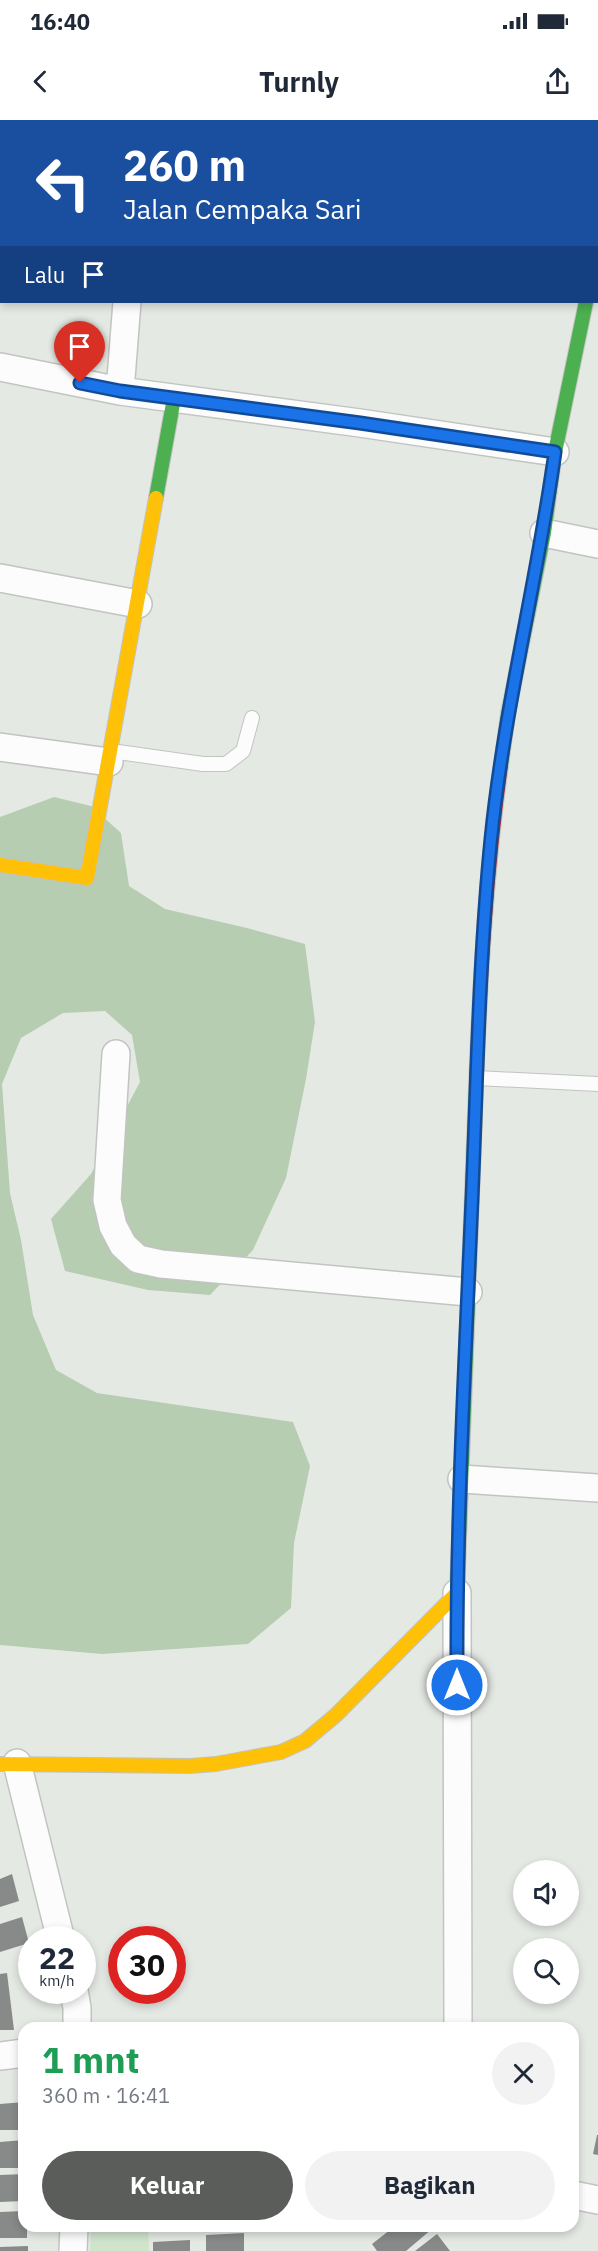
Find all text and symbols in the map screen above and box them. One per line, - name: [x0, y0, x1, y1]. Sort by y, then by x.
- text: 16:40: [30, 7, 90, 36]
- text: Turnly: [259, 64, 339, 99]
- icon: back: [24, 65, 57, 98]
- icon: share: [541, 65, 574, 98]
- text: 260 m: [123, 138, 246, 193]
- icon: left: [24, 144, 102, 222]
- text: Jalan Cempaka Sari: [123, 191, 362, 226]
- icon: arrive: [77, 258, 110, 291]
- text: Lalu: [24, 260, 65, 289]
- pin: [54, 321, 105, 383]
- icon: arrive: [63, 330, 96, 363]
- position arrow: [425, 1653, 489, 1717]
- map controls: [513, 1860, 579, 2004]
- button: sound: [513, 1860, 579, 1926]
- speed limit sign: 30: [108, 1926, 186, 2004]
- text: 22: [39, 1938, 75, 1977]
- button: search: [513, 1938, 579, 2004]
- text: km/h: [39, 1971, 75, 1990]
- text: 1 mnt: [42, 2036, 140, 2083]
- button: close: [492, 2042, 555, 2105]
- text: 360 m · 16:41: [42, 2082, 170, 2109]
- button: Keluar: [42, 2151, 293, 2220]
- button: Bagikan: [305, 2151, 555, 2220]

